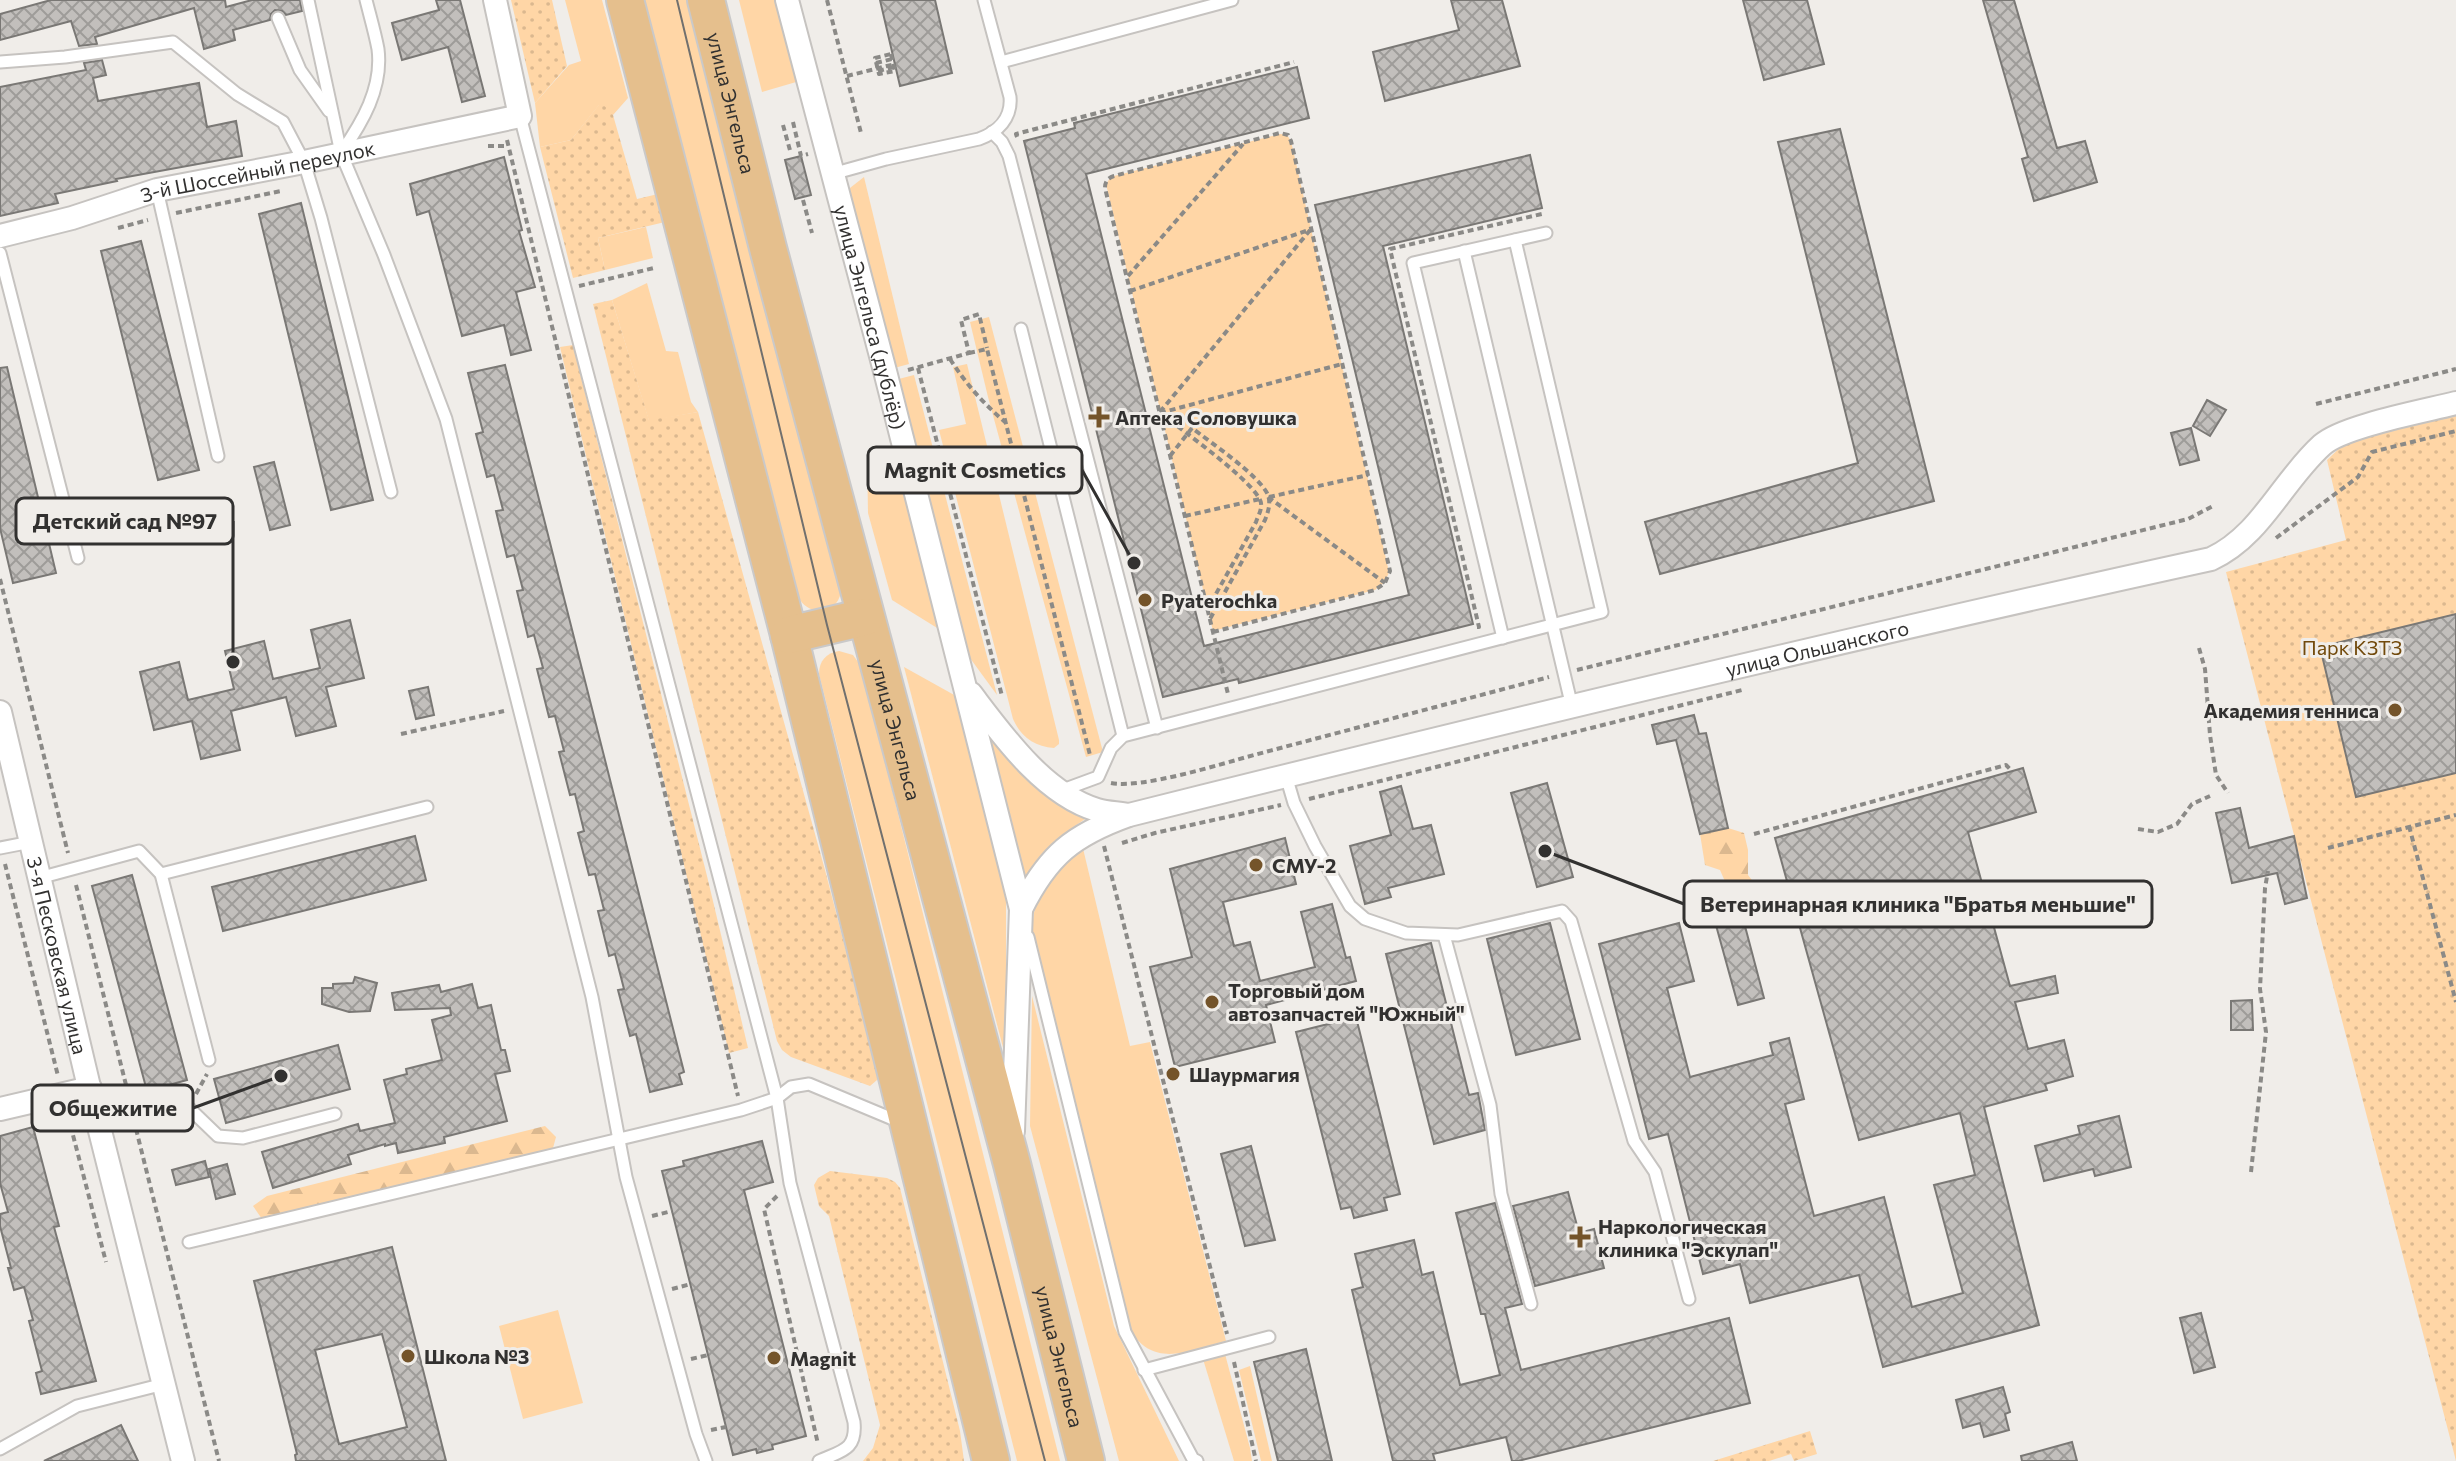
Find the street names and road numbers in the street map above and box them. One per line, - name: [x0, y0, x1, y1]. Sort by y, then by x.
- street label: улица Энгельса: [702, 30, 761, 176]
- street label: 3-й Шоссейный переулок: [137, 135, 377, 207]
- street label: улица Энгельса (дублёр): [830, 202, 911, 432]
- street label: улица Ольшанского: [1723, 615, 1911, 681]
- street label: улица Энгельса: [866, 656, 927, 803]
- street label: 3-я Песковская улица: [23, 854, 93, 1057]
- street label: улица Энгельса: [1031, 1283, 1089, 1430]

